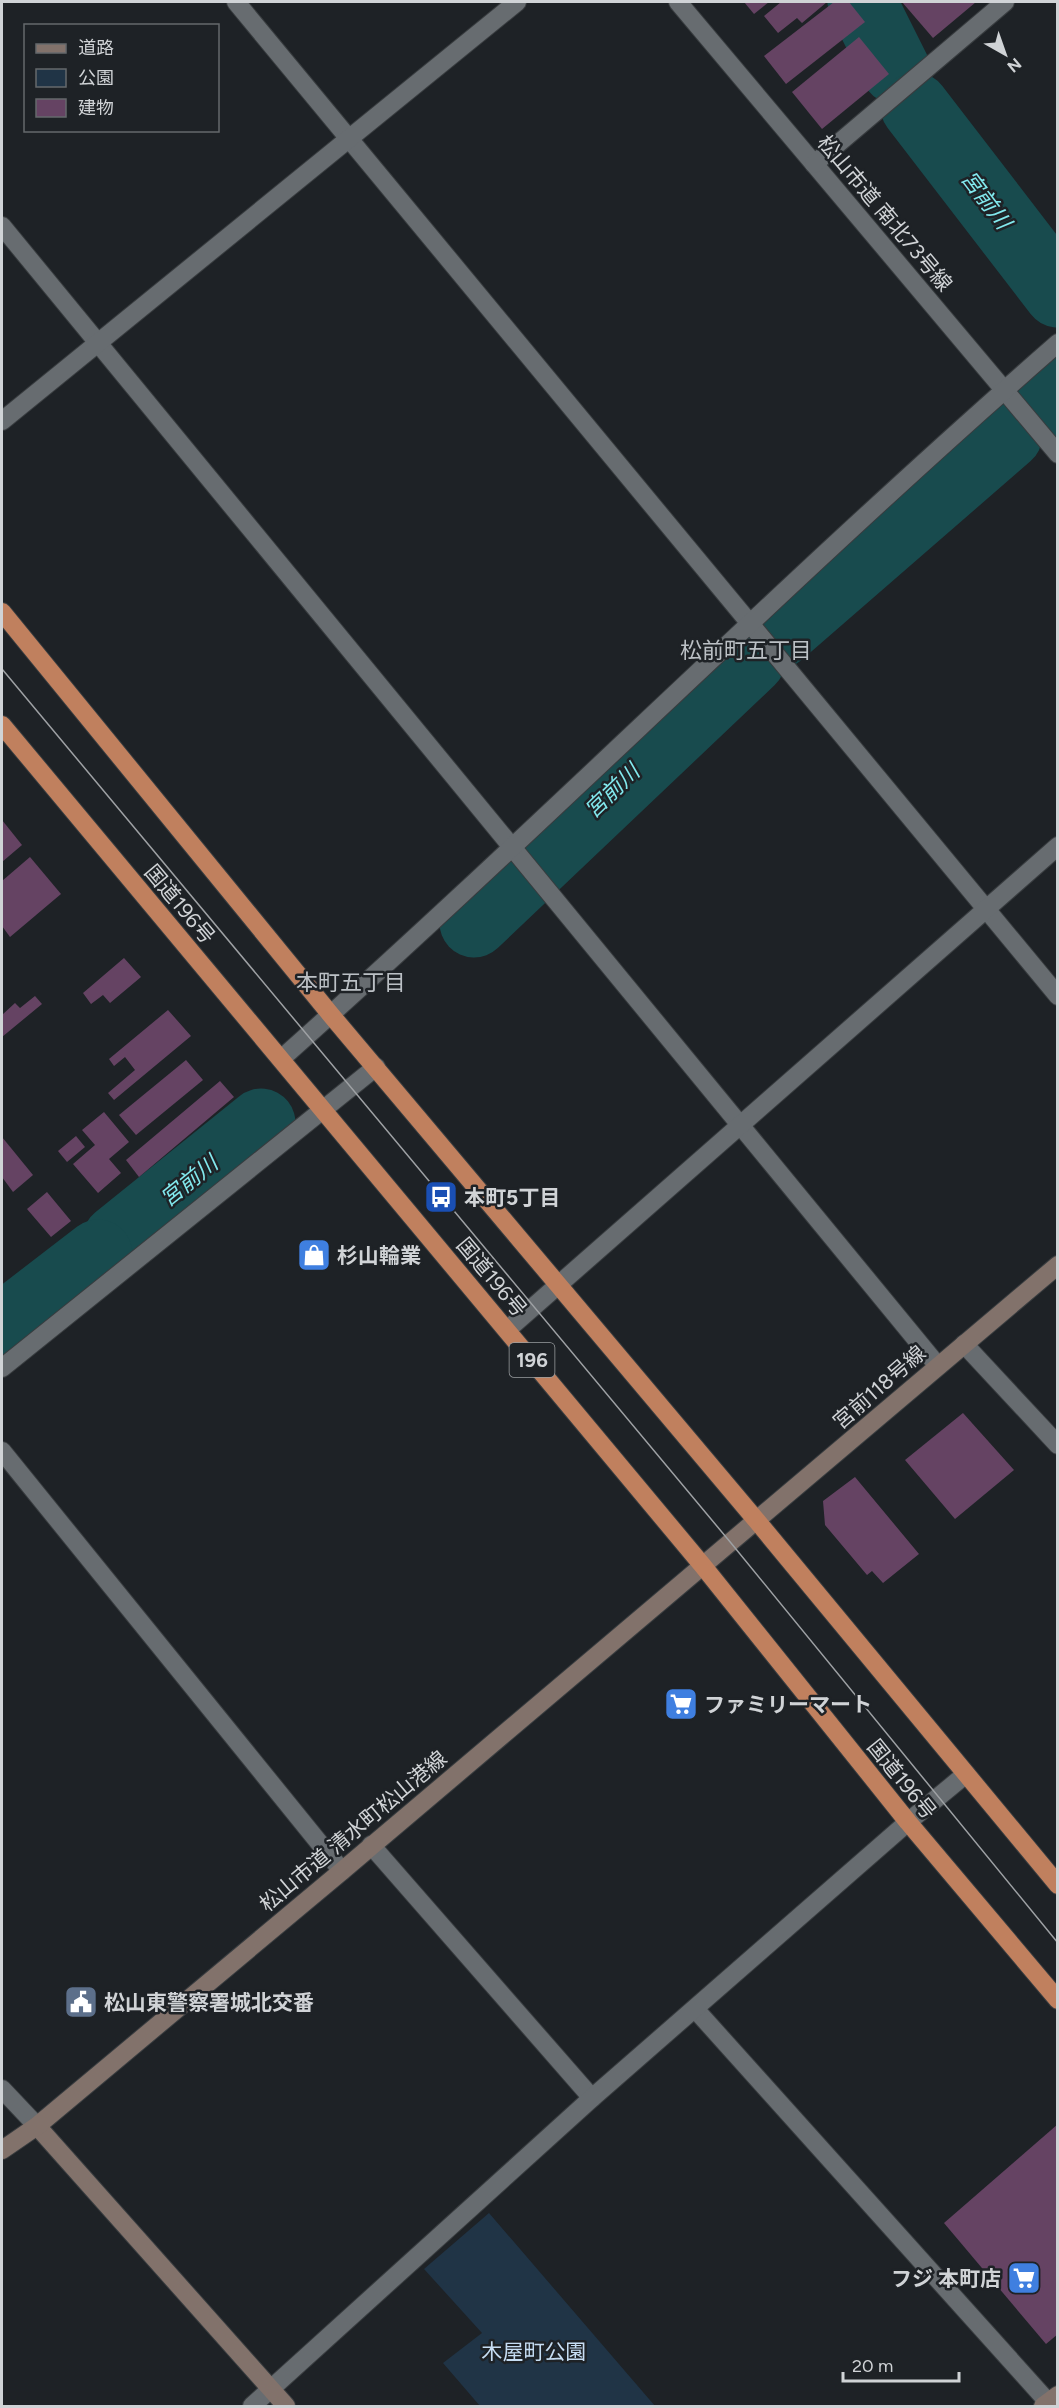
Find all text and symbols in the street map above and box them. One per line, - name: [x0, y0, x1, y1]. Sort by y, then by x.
- legend: [24, 24, 219, 132]
- north arrow: [975, 24, 1035, 84]
- text: 道路: [78, 37, 114, 59]
- text: N: [1003, 54, 1025, 76]
- text: 公園: [78, 67, 114, 89]
- text: 建物: [78, 97, 114, 119]
- street label: 松山市道 南北73号線: [812, 130, 958, 296]
- water label: 宮前川: [955, 166, 1018, 236]
- district label: 松前町五丁目: [680, 637, 812, 664]
- water label: 宮前川: [579, 757, 647, 824]
- street label: 国道196号: [140, 859, 220, 949]
- district label: 本町五丁目: [296, 969, 406, 996]
- water label: 宮前川: [155, 1148, 225, 1212]
- bus stop icon: 本町5丁目: [423, 1179, 459, 1215]
- place label: 本町5丁目: [464, 1185, 560, 1210]
- street label: 国道196号: [452, 1232, 532, 1322]
- shop icon: 杉山輪業: [296, 1237, 332, 1273]
- place label: 杉山輪業: [337, 1243, 421, 1268]
- street label: 宮前118号線: [828, 1340, 930, 1434]
- road number: 196: [510, 1343, 554, 1377]
- supermarket icon: ファミリーマート: [663, 1686, 699, 1722]
- place label: ファミリーマート: [704, 1692, 872, 1717]
- street label: 国道196号: [862, 1734, 942, 1824]
- street label: 松山市道 清水町松山港線: [255, 1746, 451, 1916]
- public building icon: 松山東警察署城北交番: [63, 1984, 99, 2020]
- place label: 松山東警察署城北交番: [104, 1990, 314, 2015]
- supermarket icon: フジ 本町店: [1006, 2260, 1042, 2296]
- place label: フジ 本町店: [891, 2266, 1001, 2291]
- park label: 木屋町公園: [482, 2339, 587, 2364]
- scale bar: [843, 2345, 958, 2383]
- text: 20 m: [852, 2355, 893, 2377]

